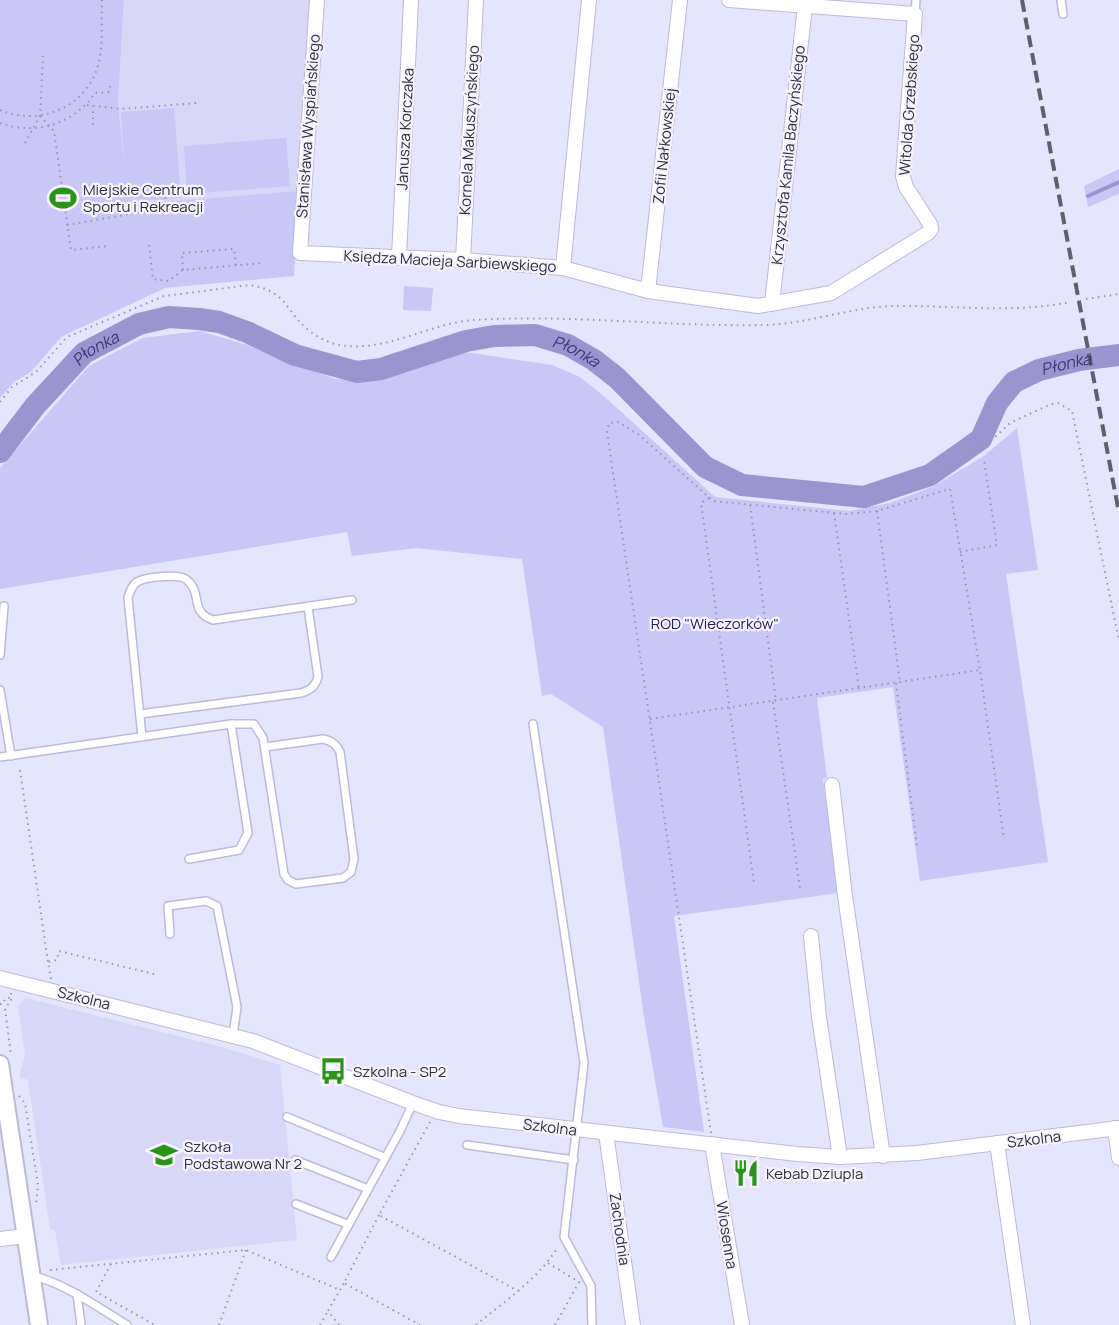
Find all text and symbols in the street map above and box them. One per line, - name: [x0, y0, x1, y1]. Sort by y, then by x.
- street label: Stanisława Wyspiańskiego: [291, 33, 325, 219]
- street label: Witolda Grzebskiego: [894, 33, 924, 176]
- street label: Kornela Makuszyńskiego: [454, 44, 484, 215]
- street label: Krzysztofa Kamila Baczyńskiego: [766, 44, 810, 266]
- street label: Janusza Korczaka: [391, 67, 419, 191]
- street label: Zofii Nałkowskiej: [647, 87, 681, 205]
- place label: Miejskie Centrum Sportu i Rekreacji: [83, 179, 203, 217]
- sports icon: Miejskie Centrum Sportu i Rekreacji: [48, 183, 78, 213]
- street label: Księdza Macieja Sarbiewskiego: [343, 245, 557, 277]
- water label: Płonka: [67, 325, 123, 370]
- water label: Płonka: [550, 330, 606, 373]
- water label: Płonka: [1038, 347, 1093, 380]
- park label: ROD "Wieczorków": [651, 613, 779, 634]
- street label: Szkolna: [55, 981, 113, 1015]
- bus stop icon: Szkolna - SP2: [318, 1056, 348, 1086]
- place label: Szkolna - SP2: [353, 1061, 446, 1082]
- street label: Szkolna: [522, 1113, 578, 1141]
- street label: Szkolna: [1006, 1125, 1062, 1153]
- place label: Szkoła Podstawowa Nr 2: [184, 1136, 302, 1174]
- school or university icon: Szkoła Podstawowa Nr 2: [149, 1140, 179, 1170]
- restaurant icon: Kebab Dziupla: [731, 1158, 761, 1188]
- place label: Kebab Dziupla: [766, 1163, 863, 1184]
- street label: Zachodnia: [605, 1191, 635, 1267]
- street label: Wiosenna: [711, 1199, 743, 1271]

